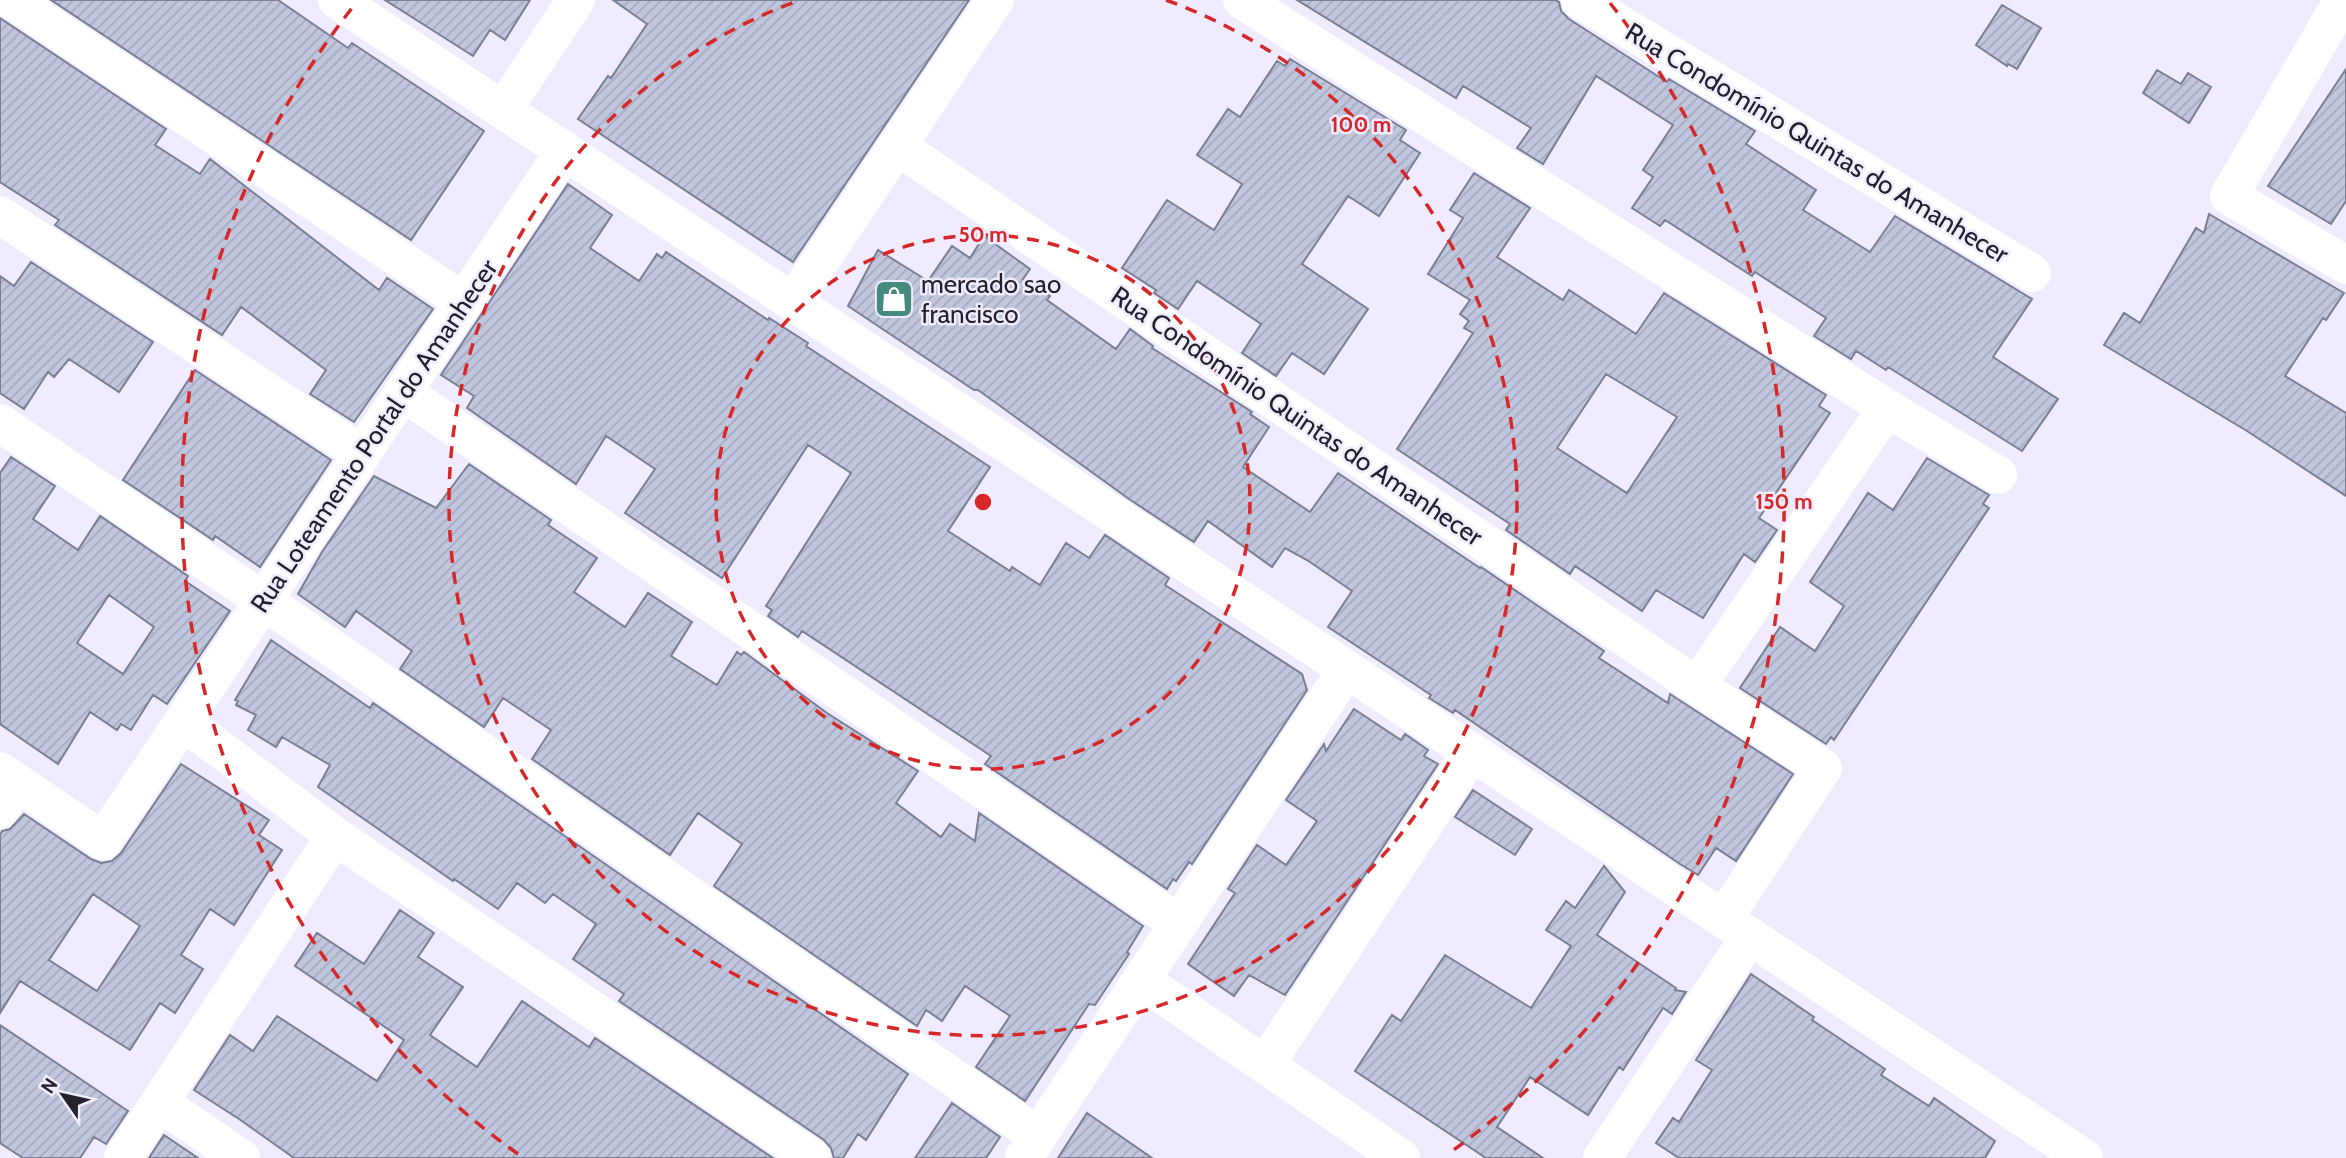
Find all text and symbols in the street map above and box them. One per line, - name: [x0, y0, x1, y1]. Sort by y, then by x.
- street label: Rua Condomínio Quintas do Amanhecer: [1620, 16, 2015, 271]
- text: 100 m: [1331, 112, 1391, 137]
- text: 50 m: [958, 222, 1008, 247]
- street label: Rua Loteamento Portal do Amanhecer: [244, 253, 505, 619]
- place label: mercado sao francisco: [921, 268, 1061, 330]
- shop icon: mercado sao francisco: [873, 278, 915, 320]
- street label: Rua Condomínio Quintas do Amanhecer: [1105, 279, 1489, 553]
- text: 150 m: [1756, 489, 1812, 514]
- centre of rings: [971, 490, 995, 514]
- north arrow: [28, 1060, 98, 1130]
- text: N: [36, 1074, 63, 1098]

